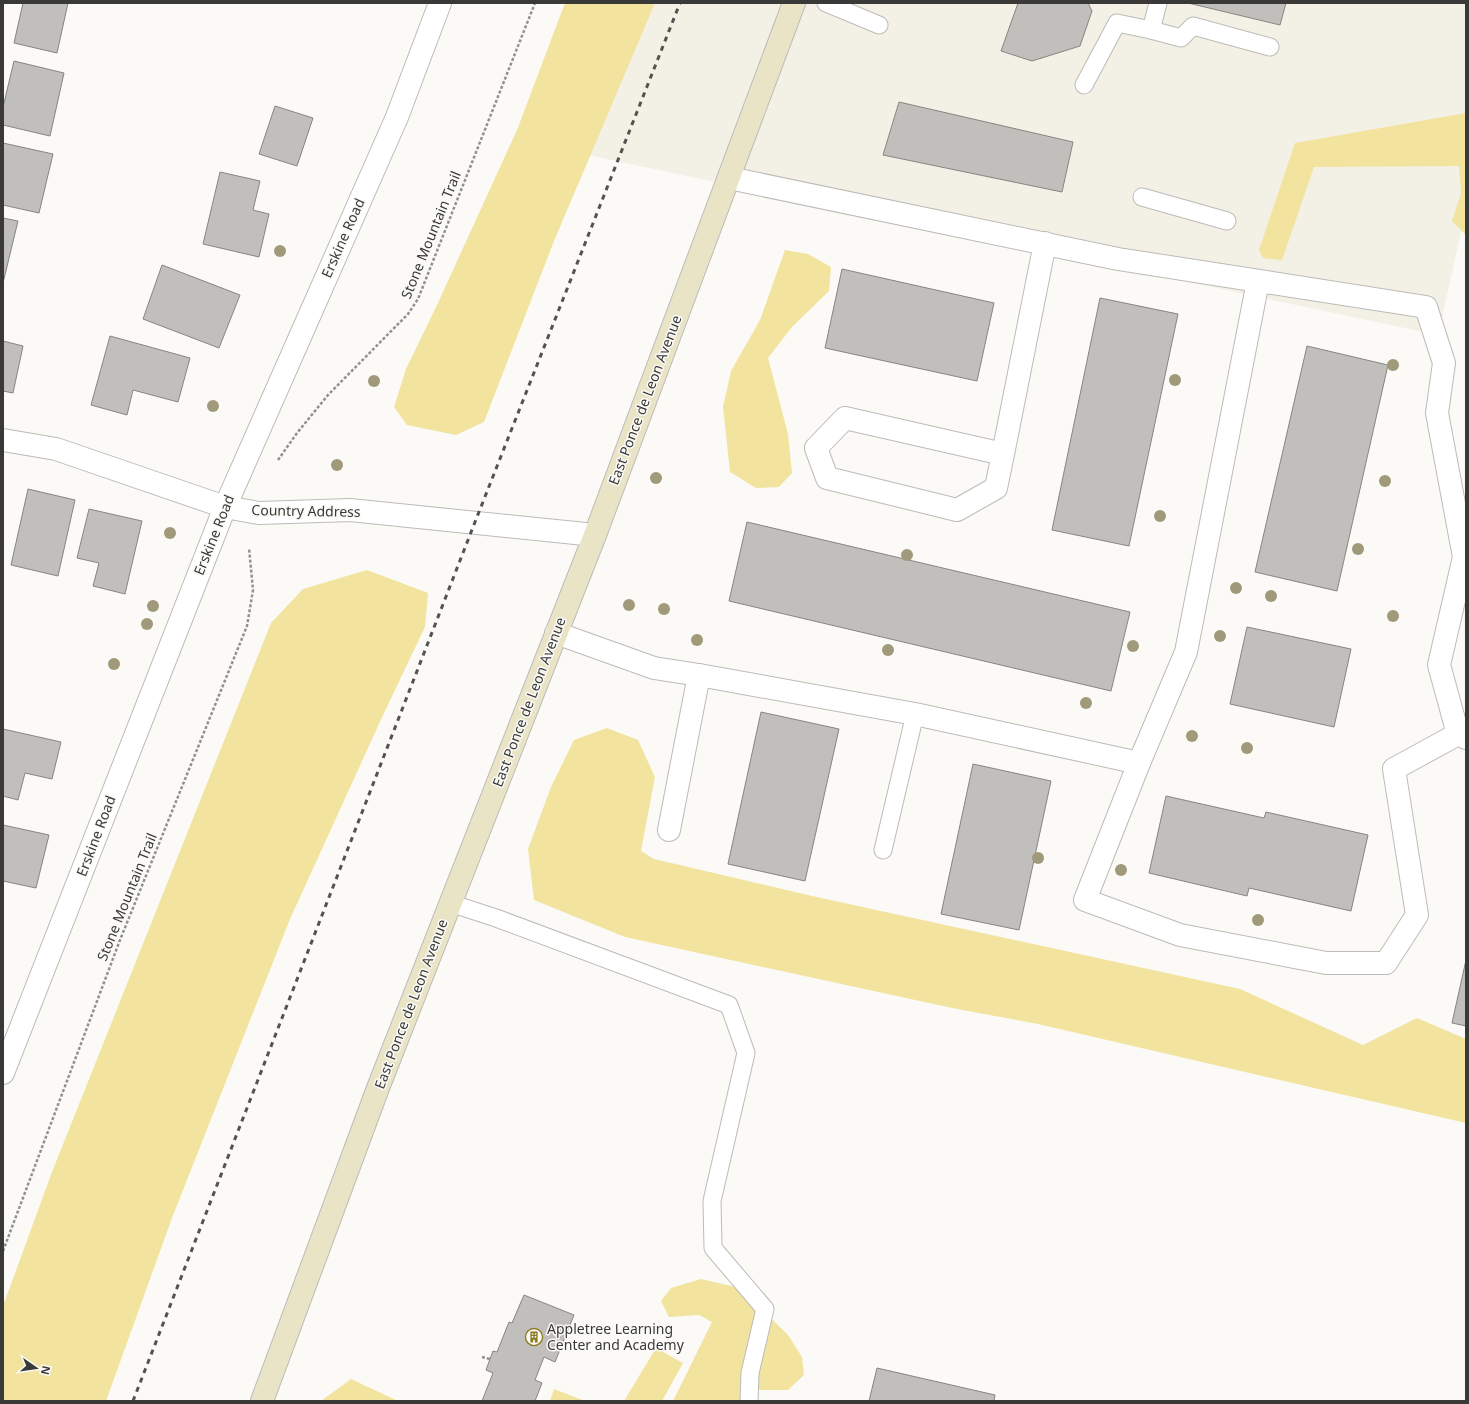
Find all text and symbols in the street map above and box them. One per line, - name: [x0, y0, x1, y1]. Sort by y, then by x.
- street label: Stone Mountain Trail: [396, 168, 465, 302]
- street label: Erskine Road: [317, 195, 369, 281]
- street label: East Ponce de Leon Avenue: [603, 312, 686, 487]
- street label: Erskine Road: [189, 492, 238, 578]
- street label: Country Address: [251, 500, 361, 521]
- street label: East Ponce de Leon Avenue: [487, 614, 570, 789]
- street label: Erskine Road: [71, 793, 120, 879]
- street label: Stone Mountain Trail: [92, 830, 161, 964]
- street label: East Ponce de Leon Avenue: [369, 916, 452, 1091]
- place label: Appletree Learning Center and Academy: [547, 1319, 685, 1354]
- building icon: Appletree Learning Center and Academy: [524, 1327, 544, 1347]
- north arrow: [16, 1348, 56, 1388]
- text: N: [38, 1364, 55, 1376]

